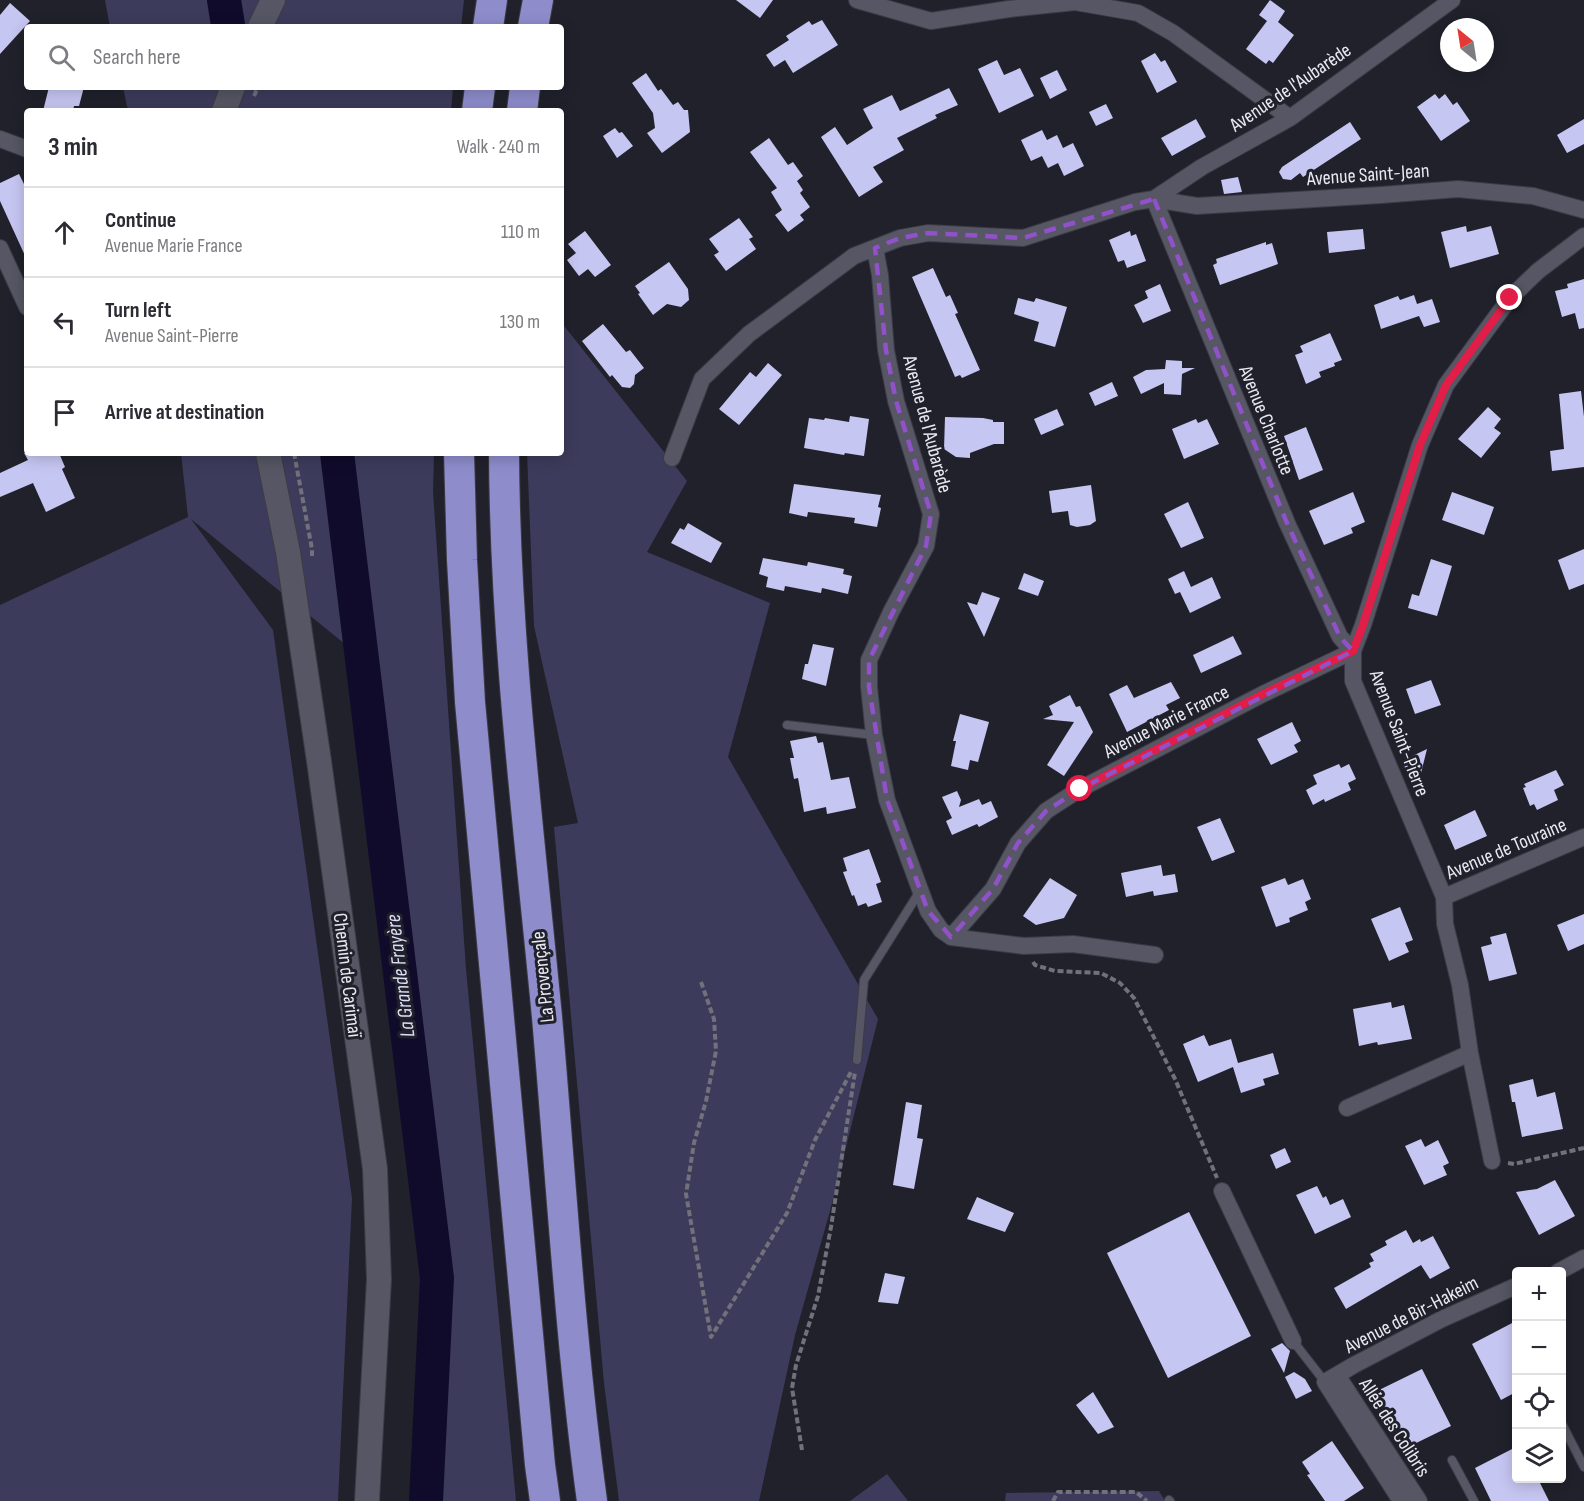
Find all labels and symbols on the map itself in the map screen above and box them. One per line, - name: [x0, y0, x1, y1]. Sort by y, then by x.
- north arrow: [1440, 18, 1494, 72]
- street label: Avenue de l'Aubarède: [1224, 38, 1356, 138]
- street label: Avenue Saint-Jean: [1305, 159, 1430, 191]
- route end: [1496, 284, 1522, 310]
- street label: Avenue de l'Aubarède: [897, 352, 957, 496]
- street label: Avenue Charlotte: [1233, 361, 1299, 479]
- street label: Avenue Saint-Pierre: [1364, 666, 1434, 800]
- street label: Avenue Marie France: [1099, 680, 1233, 764]
- route start: [1066, 775, 1092, 801]
- street label: Avenue de Touraine: [1442, 813, 1570, 885]
- street label: Chemin de Carimaï: [327, 912, 367, 1040]
- water label: La Grande Frayère: [381, 913, 420, 1039]
- street label: La Provençale: [526, 930, 560, 1024]
- street label: Avenue de Bir-Hakeim: [1340, 1271, 1482, 1359]
- street label: Allée des Colibris: [1353, 1373, 1435, 1481]

